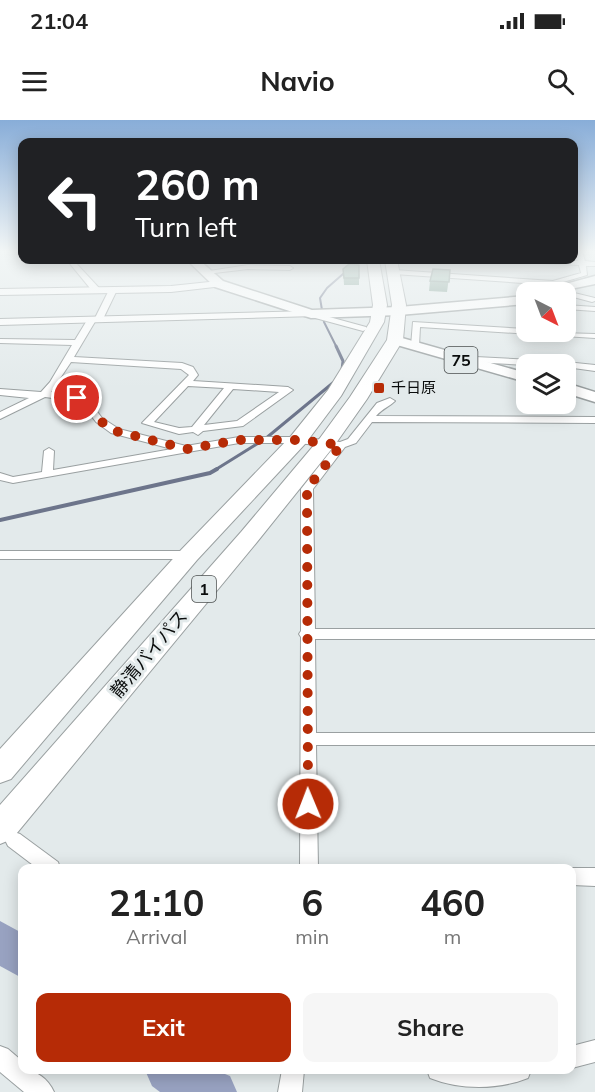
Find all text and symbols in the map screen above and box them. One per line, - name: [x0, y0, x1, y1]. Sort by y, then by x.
- text: 21:04: [30, 7, 88, 35]
- text: Navio: [260, 64, 335, 98]
- icon: menu: [18, 65, 51, 98]
- icon: search: [544, 65, 577, 98]
- text: 260 m: [135, 158, 260, 211]
- icon: left: [36, 162, 114, 240]
- text: Turn left: [135, 210, 237, 244]
- north arrow: [516, 282, 576, 342]
- map controls: [516, 282, 576, 414]
- road number: 75: [444, 347, 478, 373]
- button: layers: [516, 354, 576, 414]
- pin: [51, 372, 102, 423]
- place label: 千日原: [391, 378, 436, 397]
- icon: arrive: [60, 381, 93, 414]
- marker: 千日原: [372, 381, 386, 395]
- road number: 1: [192, 576, 216, 602]
- street label: 静清バイパス: [105, 605, 192, 702]
- position arrow: [276, 772, 340, 836]
- text: 21:10: [109, 880, 204, 925]
- text: 6: [301, 880, 323, 925]
- text: 460: [420, 880, 485, 925]
- text: Arrival: [126, 924, 187, 949]
- text: min: [295, 924, 329, 949]
- text: m: [444, 924, 461, 949]
- button: Exit: [36, 993, 291, 1062]
- button: Share: [303, 993, 558, 1062]

